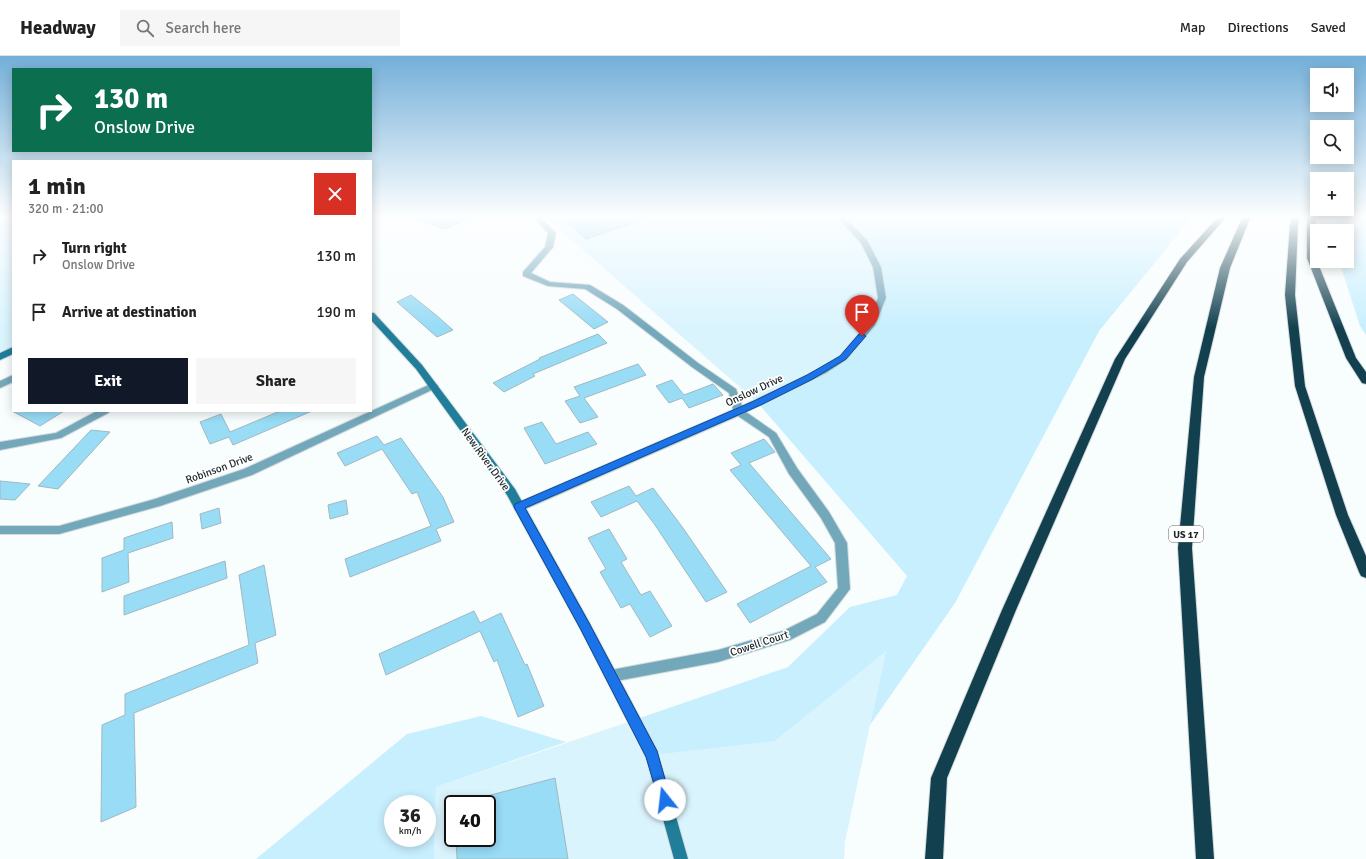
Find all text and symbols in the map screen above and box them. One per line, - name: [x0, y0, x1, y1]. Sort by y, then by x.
- search box: [120, 10, 400, 46]
- text: Headway: [20, 16, 96, 40]
- icon: search: [134, 17, 156, 39]
- text: Search here: [166, 19, 241, 37]
- text: Map: [1180, 19, 1206, 36]
- text: Directions: [1228, 19, 1289, 36]
- text: Saved: [1311, 19, 1346, 36]
- map controls: [1310, 68, 1354, 268]
- button: sound: [1310, 68, 1354, 112]
- text: 130 m: [94, 82, 168, 116]
- icon: right: [28, 84, 80, 136]
- text: Onslow Drive: [94, 116, 195, 138]
- button: search: [1310, 120, 1354, 164]
- text: 1 min: [28, 171, 86, 201]
- button: +: [1310, 172, 1354, 216]
- button: close: [314, 173, 356, 215]
- text: 320 m · 21:00: [28, 201, 104, 217]
- button: −: [1310, 224, 1354, 268]
- text: Turn right: [62, 239, 127, 257]
- icon: right: [28, 245, 50, 267]
- text: 130 m: [316, 247, 356, 265]
- text: Onslow Drive: [62, 257, 135, 273]
- pin: [845, 295, 879, 336]
- icon: arrive: [28, 301, 50, 323]
- icon: arrive: [851, 301, 873, 323]
- text: Arrive at destination: [62, 303, 197, 321]
- text: 190 m: [316, 303, 356, 321]
- button: Exit: [28, 358, 188, 404]
- button: Share: [196, 358, 356, 404]
- street label: Onslow Drive: [723, 372, 785, 409]
- street label: New River Drive: [459, 425, 513, 493]
- street label: Robinson Drive: [184, 450, 255, 487]
- road number: US 17: [1169, 526, 1203, 542]
- street label: Cowell Court: [728, 628, 790, 659]
- position arrow: [644, 779, 686, 821]
- speed limit sign: 40: [444, 795, 496, 847]
- text: 36: [399, 803, 421, 828]
- text: km/h: [399, 825, 421, 837]

